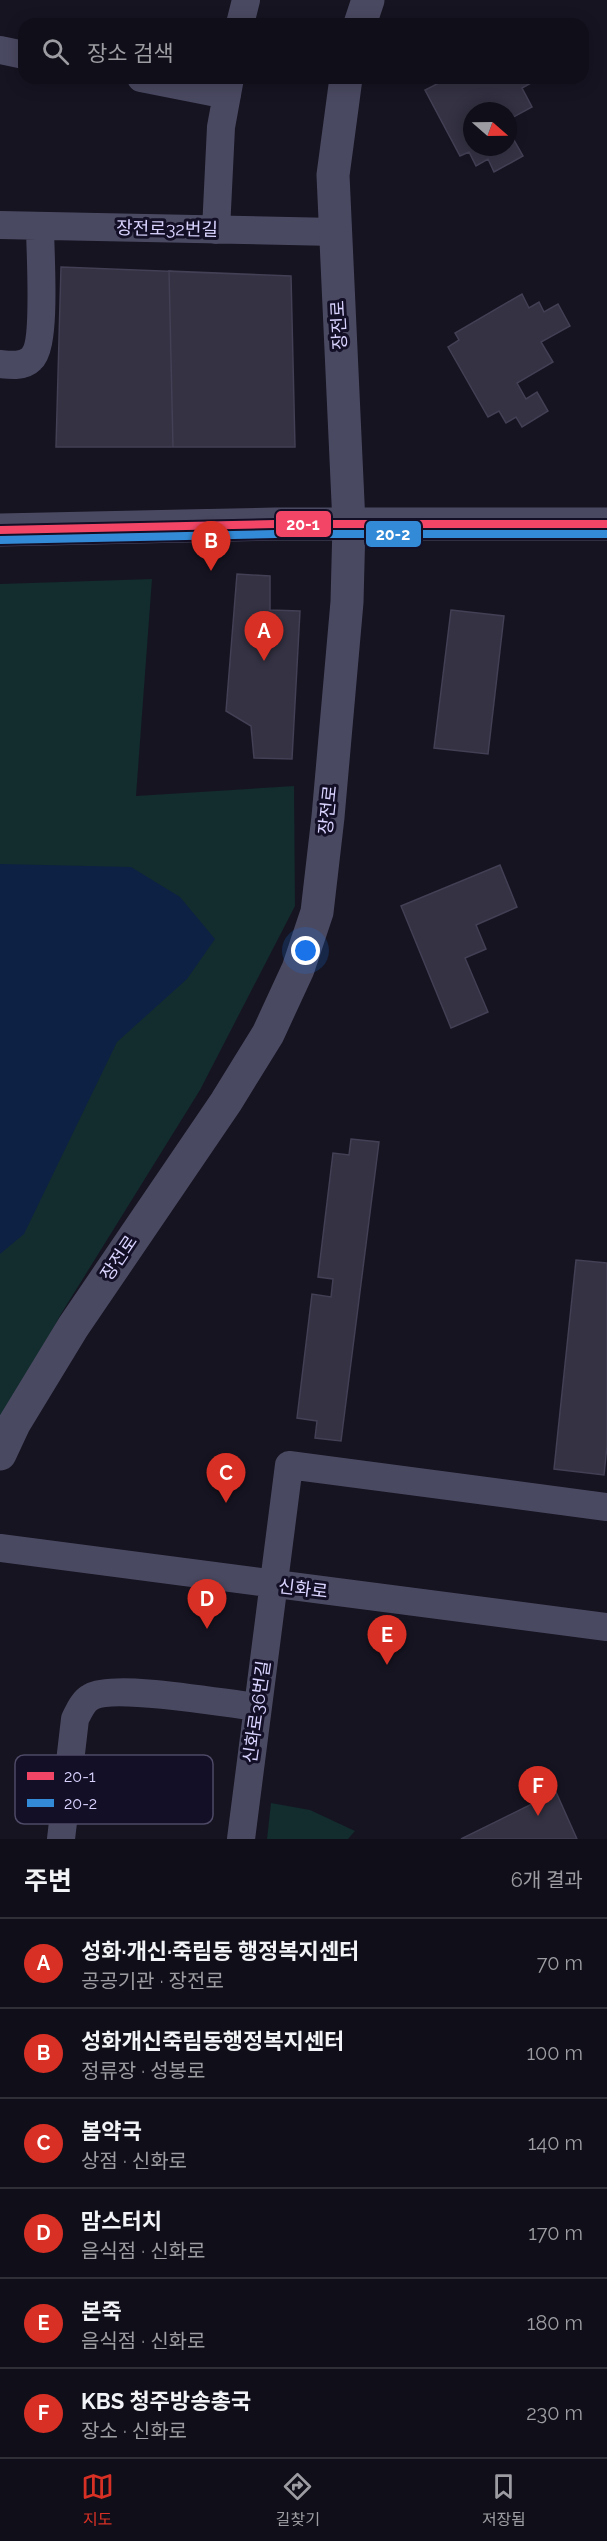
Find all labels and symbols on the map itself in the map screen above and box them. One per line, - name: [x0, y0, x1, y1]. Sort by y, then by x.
- north arrow: [463, 102, 517, 156]
- street label: 장전로32번길: [116, 217, 218, 240]
- street label: 장전로: [327, 300, 350, 350]
- line badge: 20-1: [275, 510, 332, 538]
- text: 20-1: [286, 515, 320, 534]
- line badge: 20-2: [365, 520, 422, 548]
- pin: B: [192, 522, 230, 571]
- text: 20-2: [376, 525, 410, 544]
- pin: A: [244, 612, 284, 661]
- street label: 장전로: [314, 784, 341, 836]
- your location: [291, 936, 320, 965]
- street label: 장전로: [96, 1231, 141, 1284]
- pin: C: [206, 1454, 246, 1503]
- street label: 신화로: [277, 1575, 329, 1602]
- pin: D: [188, 1580, 226, 1629]
- pin: E: [368, 1616, 406, 1665]
- street label: 신화로36번길: [239, 1659, 274, 1765]
- legend: [15, 1755, 213, 1824]
- pin: F: [518, 1766, 558, 1816]
- text: 20-1: [64, 1767, 96, 1786]
- text: 20-2: [64, 1794, 97, 1813]

